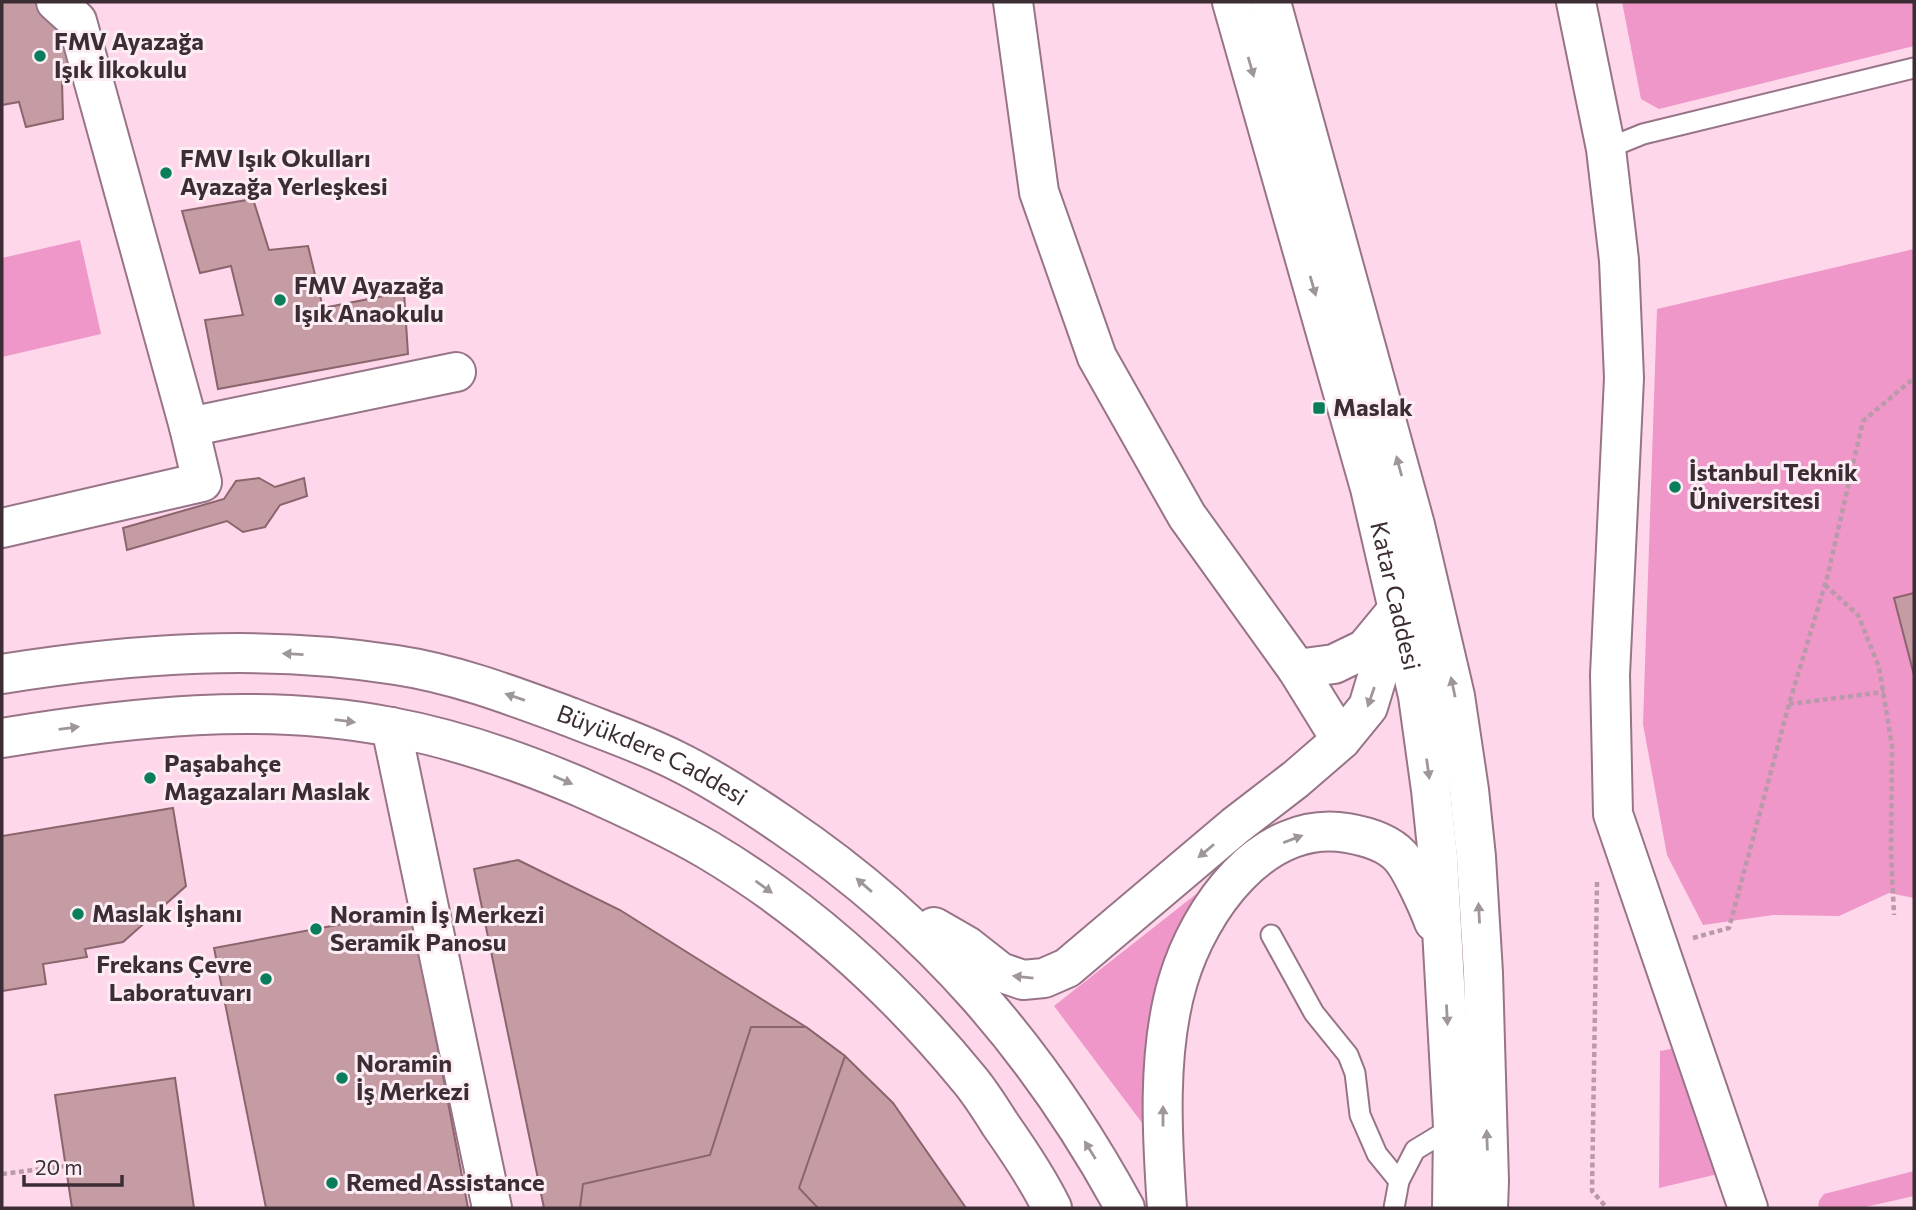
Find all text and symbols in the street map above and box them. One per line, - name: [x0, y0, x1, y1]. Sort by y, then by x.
- place label: FMV Ayazağa Işık İlkokulu: [54, 26, 204, 83]
- marker: FMV Ayazağa Işık İlkokulu: [32, 48, 48, 64]
- one-way arrow: [1246, 57, 1256, 78]
- place label: FMV Işık Okulları Ayazağa Yerleşkesi: [180, 143, 388, 200]
- marker: FMV Işık Okulları Ayazağa Yerleşkesi: [158, 165, 174, 181]
- place label: FMV Ayazağa Işık Anaokulu: [294, 270, 444, 327]
- one-way arrow: [1308, 276, 1318, 297]
- marker: FMV Ayazağa Işık Anaokulu: [272, 292, 288, 308]
- place label: Maslak: [1333, 392, 1413, 421]
- marker: Maslak: [1311, 400, 1327, 416]
- one-way arrow: [1394, 455, 1404, 476]
- place label: İstanbul Teknik Üniversitesi: [1689, 457, 1858, 514]
- marker: İstanbul Teknik Üniversitesi: [1667, 479, 1683, 495]
- street label: Katar Caddesi: [1365, 518, 1428, 673]
- one-way arrow: [282, 648, 304, 659]
- one-way arrow: [1447, 676, 1458, 698]
- one-way arrow: [1365, 687, 1376, 708]
- one-way arrow: [505, 691, 526, 702]
- street label: Büyükdere Caddesi: [553, 697, 753, 811]
- one-way arrow: [334, 715, 356, 726]
- one-way arrow: [58, 722, 80, 733]
- place label: Paşabahçe Magazaları Maslak: [164, 748, 371, 805]
- one-way arrow: [1423, 758, 1434, 780]
- marker: Paşabahçe Magazaları Maslak: [142, 770, 158, 786]
- one-way arrow: [553, 775, 574, 786]
- one-way arrow: [1283, 834, 1304, 845]
- one-way arrow: [1197, 843, 1215, 858]
- one-way arrow: [855, 877, 873, 893]
- one-way arrow: [755, 879, 773, 893]
- place label: Maslak İşhanı: [92, 898, 242, 927]
- place label: Noramin İş Merkezi Seramik Panosu: [330, 899, 544, 956]
- one-way arrow: [1473, 901, 1484, 923]
- marker: Maslak İşhanı: [70, 906, 86, 922]
- marker: Noramin İş Merkezi Seramik Panosu: [308, 921, 324, 937]
- place label: Frekans Çevre Laboratuvarı: [96, 949, 252, 1006]
- marker: Frekans Çevre Laboratuvarı: [258, 971, 274, 987]
- one-way arrow: [1012, 972, 1034, 983]
- one-way arrow: [1442, 1004, 1453, 1026]
- place label: Noramin İş Merkezi: [356, 1048, 470, 1105]
- marker: Noramin İş Merkezi: [334, 1070, 350, 1086]
- one-way arrow: [1157, 1104, 1169, 1126]
- one-way arrow: [1482, 1129, 1493, 1151]
- one-way arrow: [1084, 1140, 1097, 1159]
- scale bar: [24, 1144, 122, 1188]
- text: 20 m: [35, 1154, 83, 1179]
- place label: Remed Assistance: [346, 1167, 545, 1196]
- marker: Remed Assistance: [324, 1175, 340, 1191]

